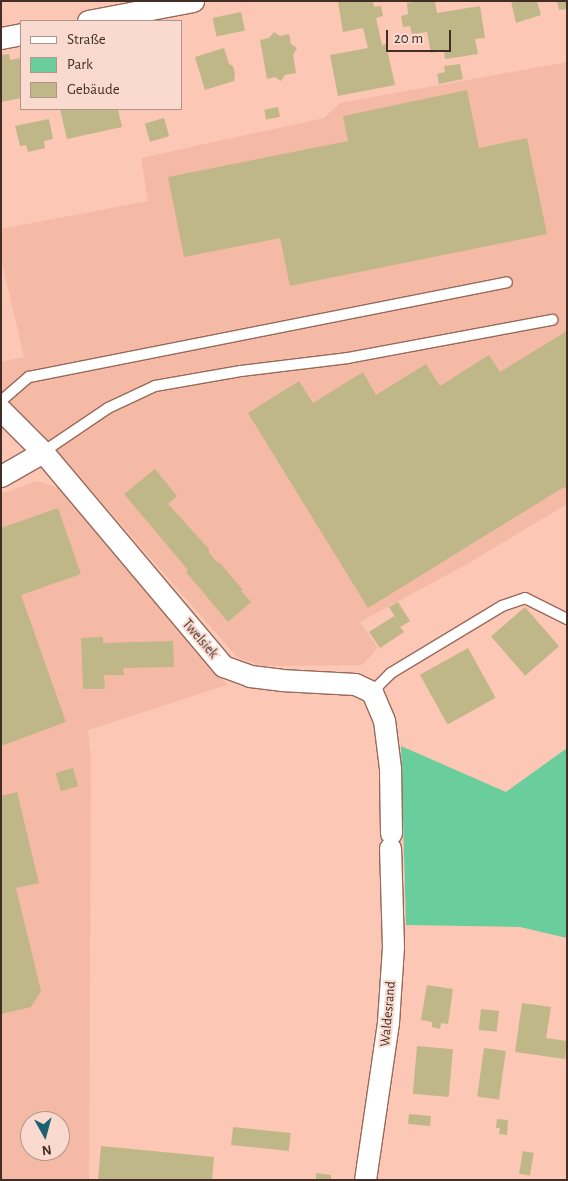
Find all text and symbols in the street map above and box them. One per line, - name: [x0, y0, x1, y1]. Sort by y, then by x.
- legend: [20, 20, 182, 110]
- scale bar: [388, 20, 453, 52]
- text: 20 m: [394, 31, 423, 46]
- text: Straße: [67, 32, 106, 47]
- text: Park: [67, 57, 93, 72]
- text: Gebäude: [67, 82, 120, 97]
- street label: Twelsiek: [178, 616, 222, 662]
- street label: Waldesrand: [377, 981, 399, 1047]
- north arrow: [20, 1111, 70, 1161]
- text: N: [41, 1142, 52, 1157]

